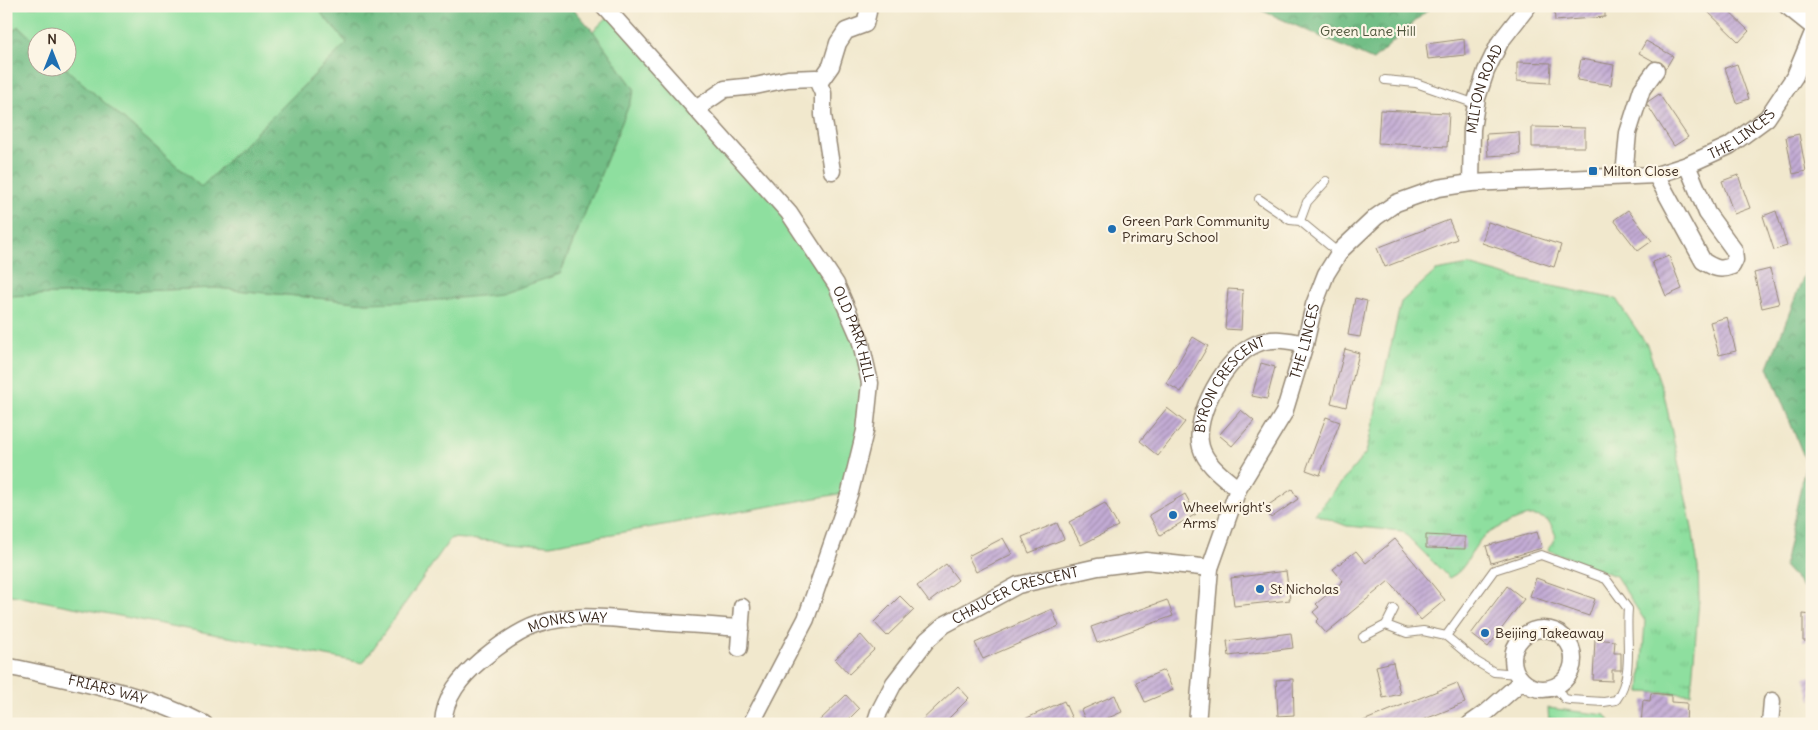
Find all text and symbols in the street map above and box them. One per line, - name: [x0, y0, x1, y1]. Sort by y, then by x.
- park label: Green Lane Hill: [1320, 22, 1416, 40]
- north arrow: [28, 28, 78, 78]
- text: N: [47, 30, 57, 48]
- street label: MILTON ROAD: [1462, 41, 1507, 135]
- street label: THE LINCES: [1705, 106, 1779, 163]
- place label: Milton Close: [1603, 162, 1679, 180]
- marker: Milton Close: [1587, 165, 1599, 177]
- place label: Green Park Community Primary School: [1122, 212, 1270, 246]
- marker: Green Park Community Primary School: [1106, 223, 1118, 235]
- street label: OLD PARK HILL: [829, 283, 879, 384]
- street label: THE LINCES: [1286, 301, 1323, 381]
- street label: BYRON CRESCENT: [1191, 332, 1267, 434]
- place label: Wheelwright's Arms: [1183, 498, 1271, 532]
- marker: Wheelwright's Arms: [1167, 509, 1179, 521]
- street label: CHAUCER CRESCENT: [948, 563, 1080, 628]
- place label: St Nicholas: [1270, 580, 1339, 598]
- marker: St Nicholas: [1254, 583, 1266, 595]
- street label: MONKS WAY: [525, 608, 608, 636]
- place label: Beijing Takeaway: [1495, 624, 1604, 642]
- marker: Beijing Takeaway: [1479, 627, 1491, 639]
- street label: FRIARS WAY: [66, 671, 149, 709]

